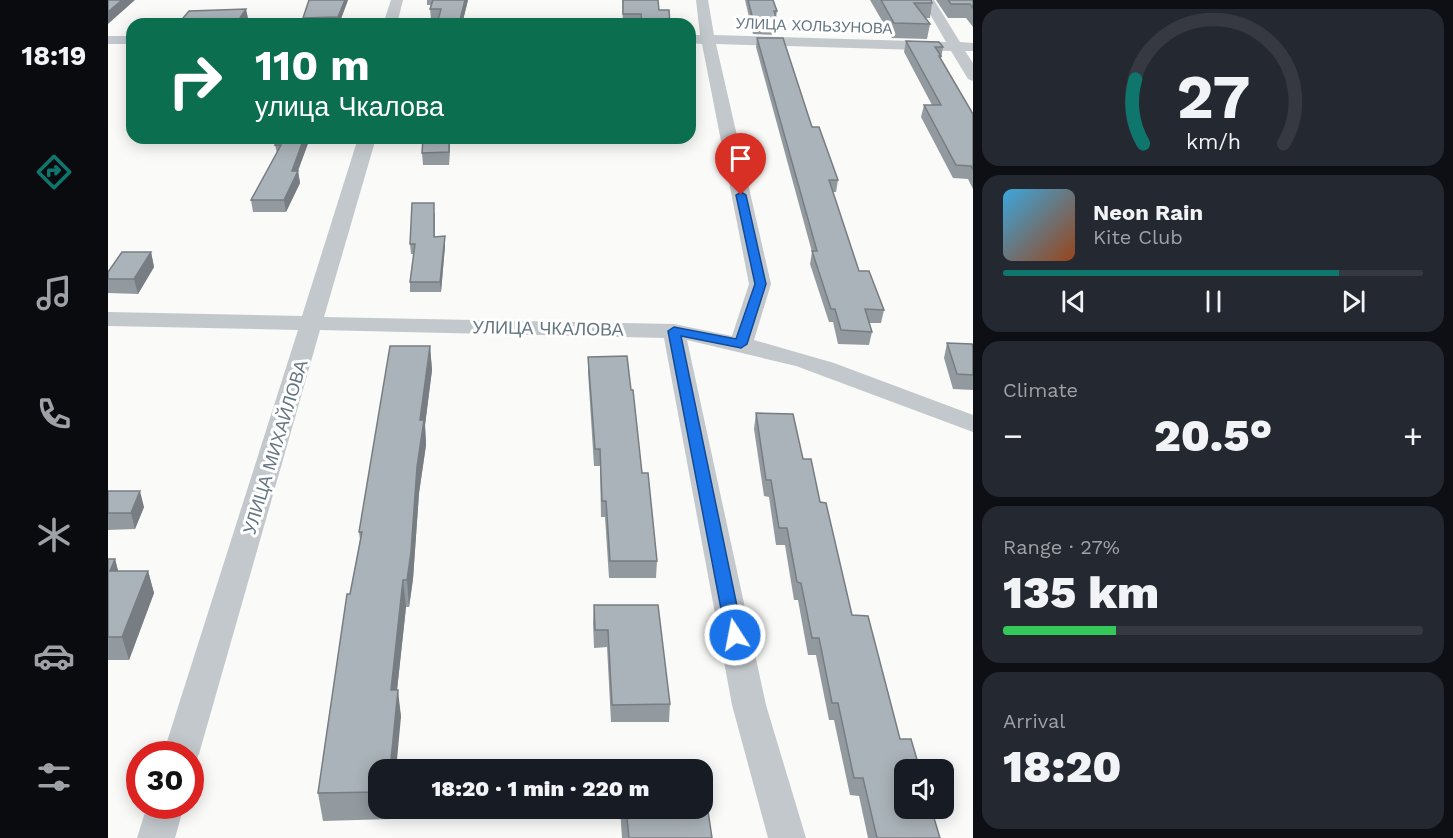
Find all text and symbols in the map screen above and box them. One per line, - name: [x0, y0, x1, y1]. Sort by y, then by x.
- street label: УЛИЦА ХОЛЬЗУНОВА: [735, 14, 893, 38]
- text: 18:19: [22, 40, 87, 72]
- text: 110 m: [255, 41, 370, 90]
- icon: right: [156, 42, 234, 120]
- text: 27: [1176, 61, 1250, 134]
- text: улица Чкалова: [255, 91, 444, 123]
- text: km/h: [1185, 130, 1241, 155]
- pin: [715, 133, 766, 195]
- icon: arrive: [724, 142, 757, 175]
- icon: directions: [33, 151, 75, 193]
- text: Neon Rain: [1093, 200, 1203, 225]
- text: Kite Club: [1093, 225, 1183, 249]
- icon: music: [33, 272, 75, 314]
- icon: previous: [1057, 285, 1090, 318]
- icon: pause: [1197, 285, 1230, 318]
- icon: next: [1337, 285, 1370, 318]
- street label: УЛИЦА ЧКАЛОВА: [472, 316, 624, 340]
- street label: УЛИЦА МИХАЙЛОВА: [238, 357, 312, 537]
- text: Climate: [1003, 378, 1078, 402]
- icon: phone: [33, 393, 75, 435]
- text: 20.5°: [1154, 409, 1272, 462]
- text: −: [1003, 416, 1023, 455]
- text: +: [1403, 416, 1423, 455]
- icon: climate: [33, 514, 75, 556]
- text: Range · 27%: [1003, 535, 1120, 559]
- text: 135 km: [1003, 566, 1159, 619]
- position arrow: [703, 603, 767, 667]
- icon: car: [33, 635, 75, 677]
- text: Arrival: [1003, 709, 1065, 733]
- text: 18:20: [1003, 740, 1122, 793]
- speed limit sign: 30: [126, 741, 204, 819]
- icon: filters: [33, 756, 75, 798]
- map controls: [894, 759, 954, 819]
- button: sound: [894, 759, 954, 819]
- text: 18:20 · 1 min · 220 m: [432, 776, 649, 801]

